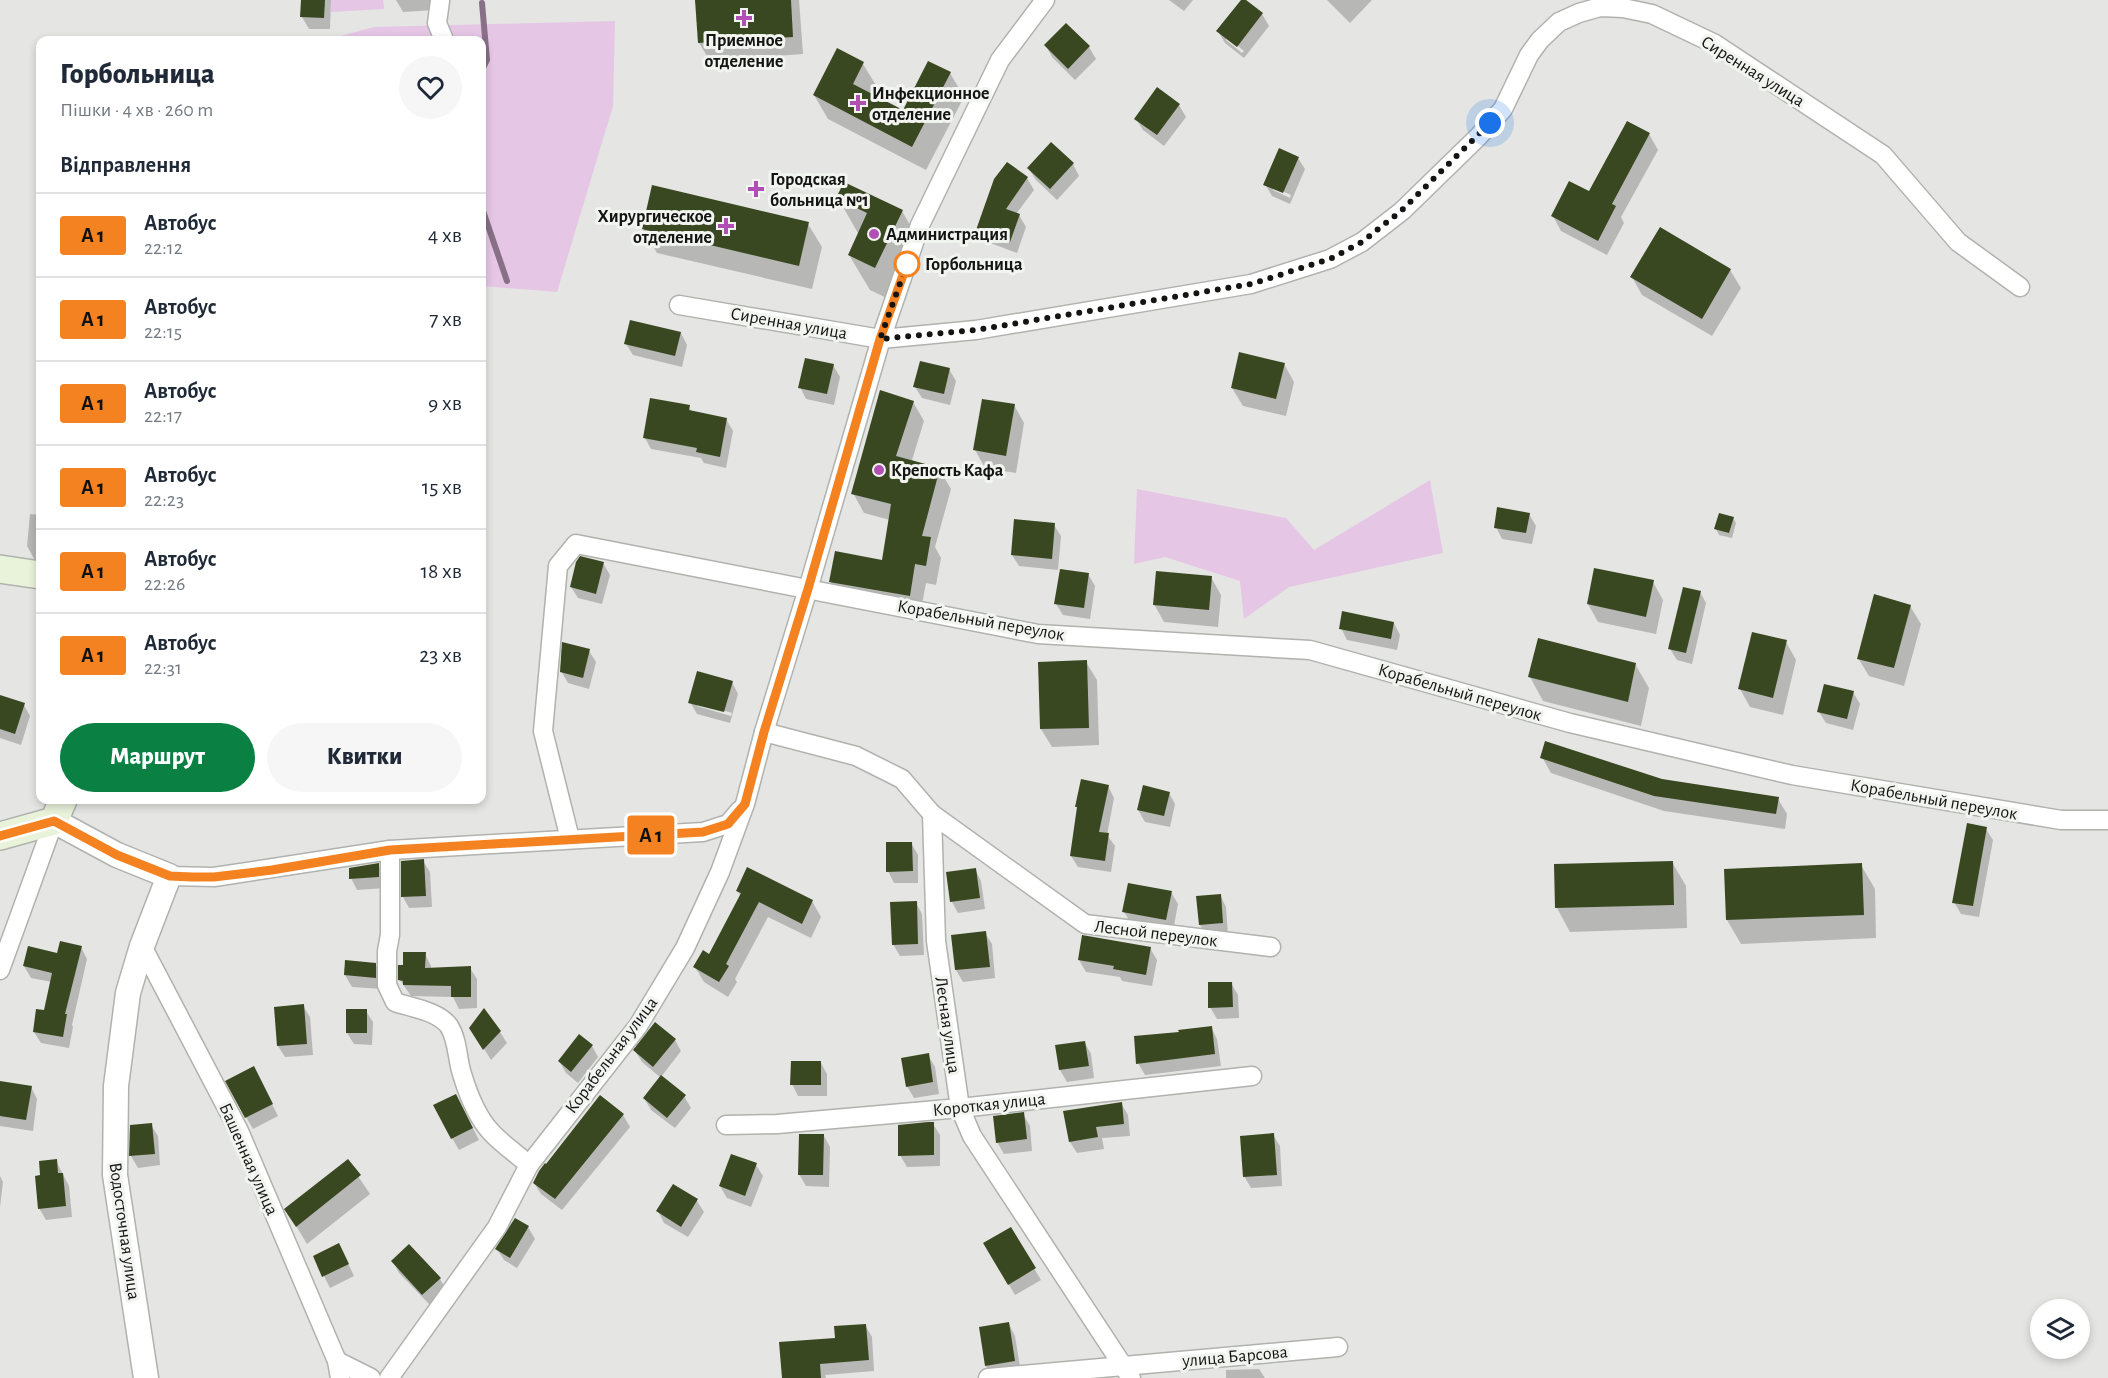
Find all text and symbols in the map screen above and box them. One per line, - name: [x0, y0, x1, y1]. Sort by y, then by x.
- marker: Приемное отделение: [735, 9, 753, 27]
- place label: Приемное отделение: [704, 32, 784, 71]
- street label: Сиренная улица: [1698, 33, 1807, 111]
- button: heart: [399, 56, 462, 119]
- text: Горбольница: [60, 61, 214, 89]
- place label: Инфекционное отделение: [872, 85, 990, 124]
- marker: Инфекционное отделение: [849, 94, 867, 112]
- text: Пішки · 4 хв · 260 m: [60, 100, 213, 120]
- your location: [1475, 108, 1505, 138]
- text: Відправлення: [60, 154, 191, 176]
- place label: Городская больница №1: [770, 171, 869, 210]
- marker: Городская больница №1: [747, 180, 765, 198]
- place label: Хирургическое отделение: [598, 208, 712, 247]
- text: Автобус: [144, 212, 217, 234]
- marker: Хирургическое отделение: [717, 217, 735, 235]
- text: 4 хв: [428, 224, 462, 246]
- text: A 1: [81, 225, 105, 246]
- place label: Администрация: [886, 226, 1008, 244]
- marker: Администрация: [867, 227, 881, 241]
- text: 22:12: [144, 238, 183, 258]
- marker: Горбольница: [894, 251, 920, 277]
- place label: Горбольница: [925, 256, 1023, 274]
- text: Автобус: [144, 296, 217, 318]
- street label: Сиренная улица: [729, 305, 849, 343]
- text: 7 хв: [429, 308, 462, 330]
- text: A 1: [81, 309, 105, 330]
- text: 22:15: [144, 322, 182, 342]
- text: Автобус: [144, 380, 217, 402]
- text: 9 хв: [428, 392, 462, 414]
- text: A 1: [81, 393, 105, 414]
- text: 22:17: [144, 406, 182, 426]
- place label: Крепость Кафа: [891, 462, 1004, 480]
- marker: Крепость Кафа: [872, 463, 886, 477]
- text: Автобус: [144, 464, 217, 486]
- text: 15 хв: [422, 476, 462, 498]
- text: A 1: [81, 477, 105, 498]
- text: 22:23: [144, 490, 184, 510]
- text: Автобус: [144, 548, 217, 570]
- text: 18 хв: [420, 560, 462, 582]
- text: A 1: [81, 561, 105, 582]
- text: 22:26: [144, 574, 185, 594]
- street label: Корабельный переулок: [896, 596, 1067, 645]
- text: Автобус: [144, 632, 217, 654]
- text: 23 хв: [419, 644, 462, 666]
- text: A 1: [81, 645, 105, 666]
- text: 22:31: [144, 658, 182, 678]
- street label: Корабельный переулок: [1376, 660, 1545, 725]
- button: Маршрут: [60, 723, 255, 792]
- button: Квитки: [267, 723, 462, 792]
- street label: Корабельный переулок: [1849, 775, 2020, 824]
- line badge: A 1: [616, 816, 686, 854]
- text: A 1: [639, 825, 663, 846]
- street label: Лесной переулок: [1093, 918, 1219, 951]
- street label: Лесная улица: [931, 976, 963, 1075]
- street label: Корабельная улица: [561, 993, 661, 1117]
- street label: Короткая улица: [932, 1090, 1046, 1120]
- street label: Башенная улица: [215, 1101, 281, 1218]
- street label: Водосточная улица: [105, 1161, 143, 1301]
- map controls: [2030, 1299, 2090, 1359]
- button: layers: [2030, 1299, 2090, 1359]
- street label: улица Барсова: [1181, 1343, 1289, 1371]

